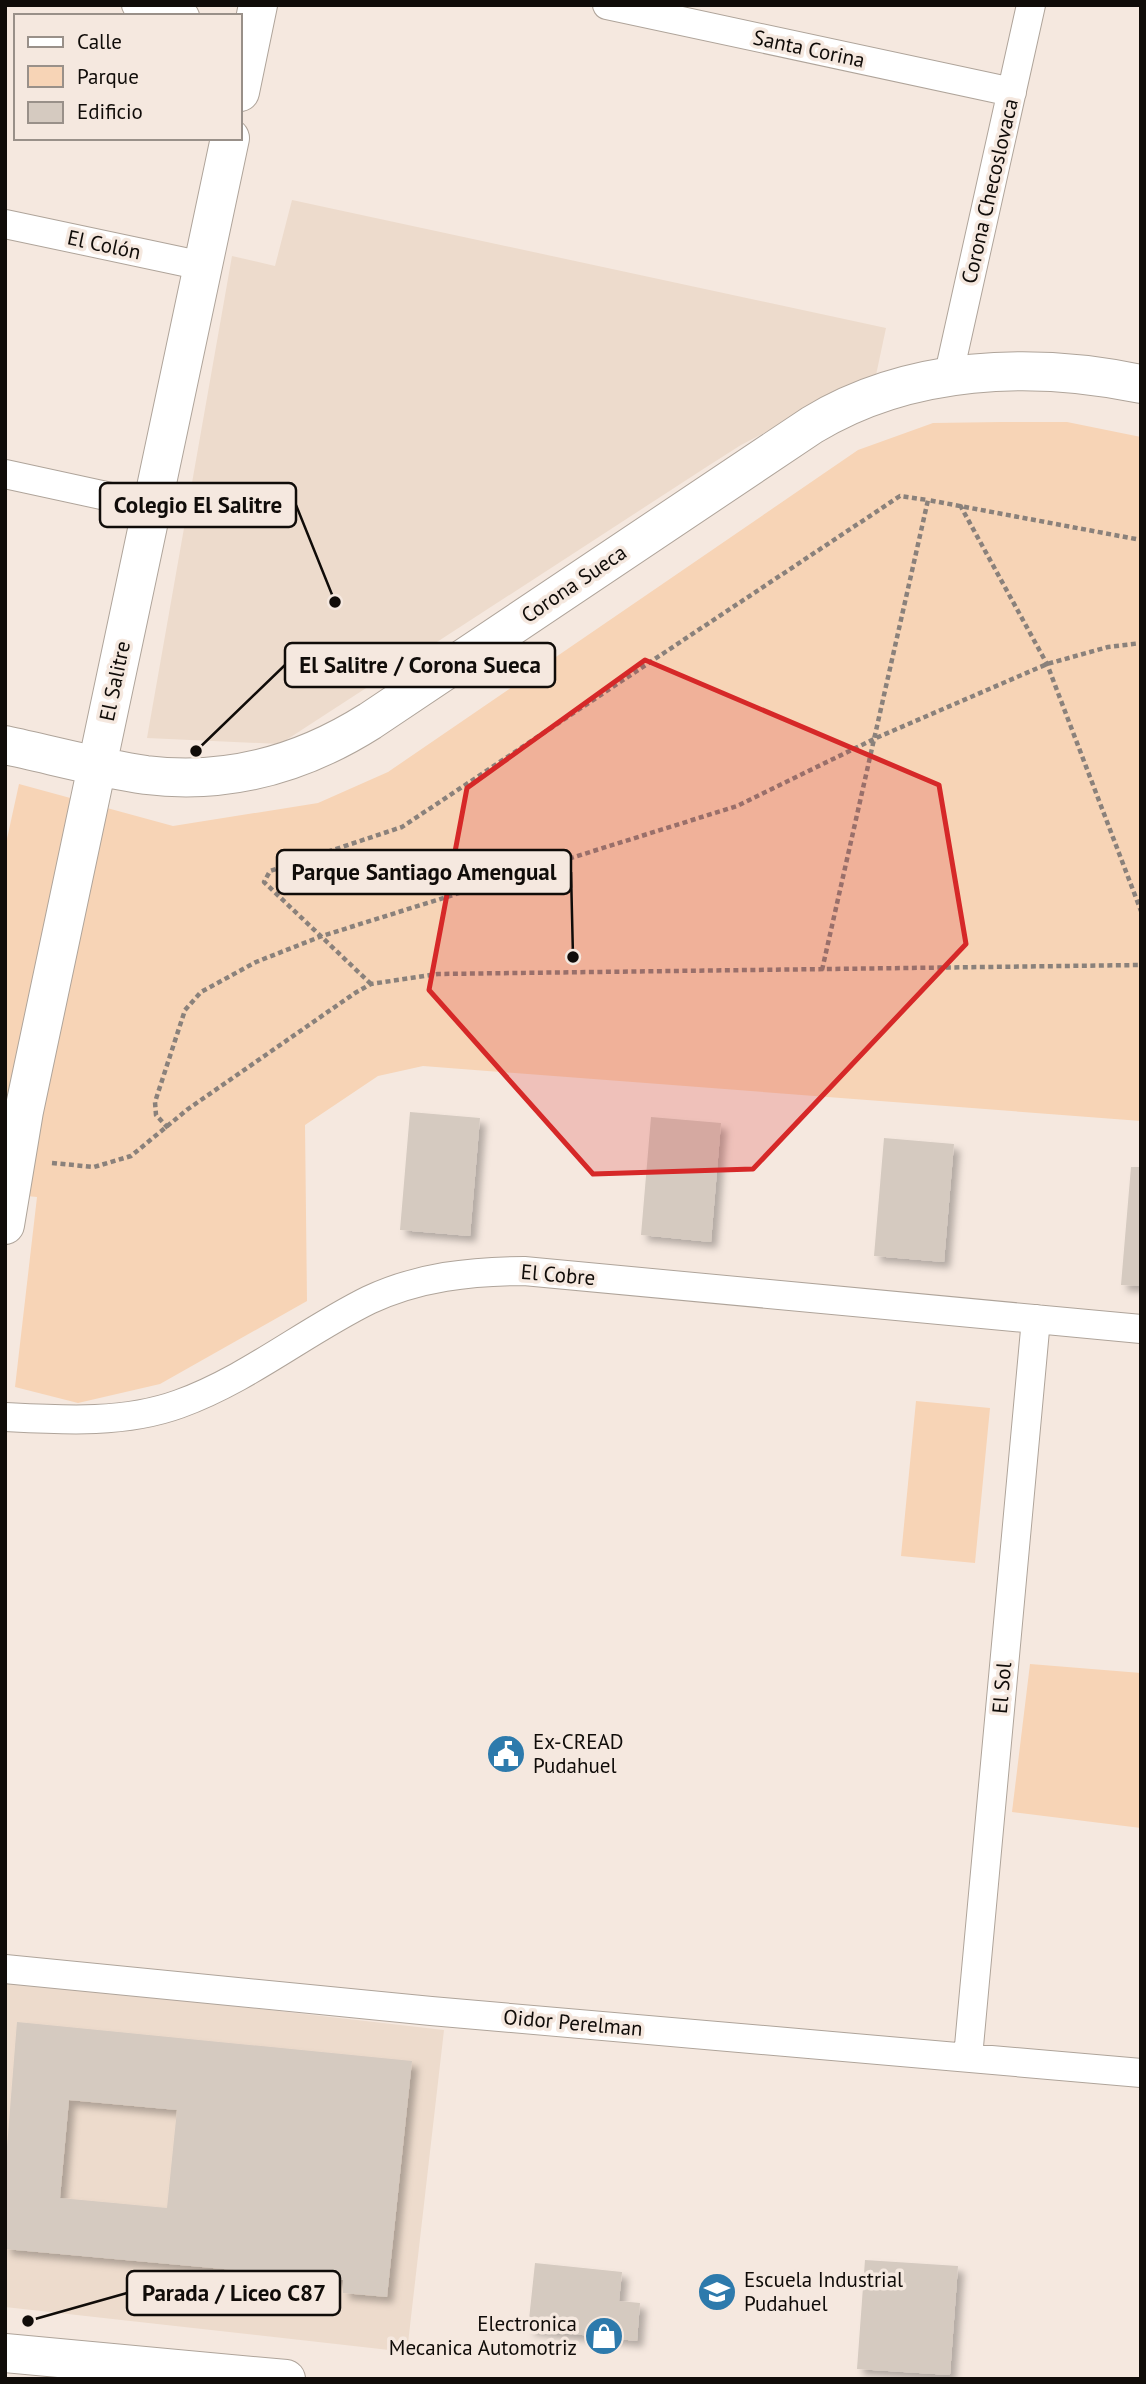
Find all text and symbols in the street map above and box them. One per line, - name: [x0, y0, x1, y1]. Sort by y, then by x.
- legend: [14, 14, 242, 140]
- street label: Santa Corina: [751, 24, 867, 74]
- text: Calle: [77, 28, 122, 55]
- text: Parque: [77, 63, 139, 90]
- street label: Corona Checoslovaca: [955, 96, 1024, 286]
- text: Edificio: [77, 98, 143, 125]
- street label: El Colón: [65, 224, 143, 265]
- callout: Colegio El Salitre: [100, 483, 296, 527]
- text: Colegio El Salitre: [114, 490, 282, 519]
- street label: Corona Sueca: [516, 539, 632, 629]
- street label: El Salitre: [93, 638, 136, 723]
- callout: El Salitre / Corona Sueca: [285, 643, 555, 687]
- text: El Salitre / Corona Sueca: [299, 650, 541, 679]
- callout: Parque Santiago Amengual: [277, 850, 571, 894]
- text: Parque Santiago Amengual: [291, 857, 557, 886]
- street label: El Cobre: [520, 1258, 596, 1291]
- street label: El Sol: [986, 1661, 1017, 1715]
- place label: Ex-CREAD Pudahuel: [533, 1728, 623, 1779]
- public building icon: Ex-CREAD Pudahuel: [485, 1733, 527, 1775]
- street label: Oidor Perelman: [502, 2003, 644, 2042]
- place label: Escuela Industrial Pudahuel: [744, 2266, 903, 2317]
- callout: Parada / Liceo C87: [127, 2271, 340, 2315]
- school or university icon: Escuela Industrial Pudahuel: [696, 2271, 738, 2313]
- text: Parada / Liceo C87: [142, 2278, 326, 2307]
- place label: Electronica Mecanica Automotriz: [389, 2310, 577, 2361]
- shop icon: Electronica Mecanica Automotriz: [583, 2315, 625, 2357]

